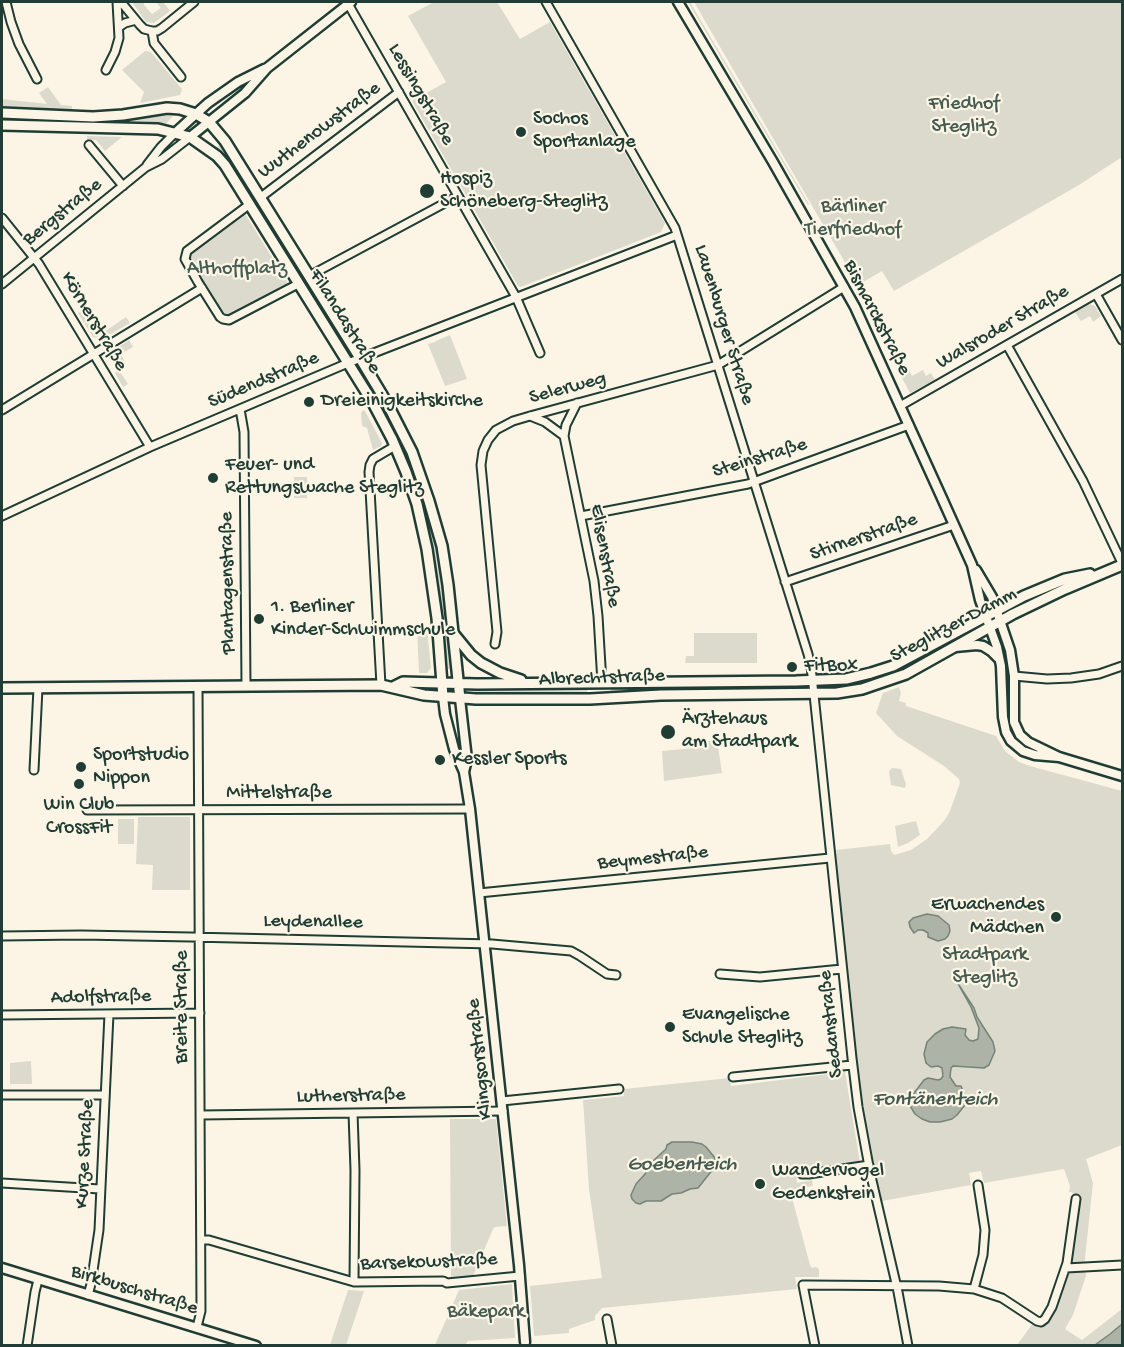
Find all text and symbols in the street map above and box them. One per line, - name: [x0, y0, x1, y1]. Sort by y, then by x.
- street label: Lessingstraße: [381, 40, 459, 150]
- street label: Wuthenowstraße: [254, 77, 386, 185]
- park label: Friedhof Steglitz: [929, 93, 999, 140]
- place label: Sochos Sportanlage: [533, 108, 636, 155]
- marker: Sochos Sportanlage: [514, 125, 528, 139]
- place label: Hospiz Schöneberg-Steglitz: [440, 168, 608, 215]
- street label: Bergstraße: [18, 174, 108, 252]
- marker: Hospiz Schöneberg-Steglitz: [418, 182, 436, 200]
- park label: Bärliner Tierfriedhof: [805, 196, 901, 243]
- street label: Lauenburger Straße: [687, 242, 759, 408]
- street label: Bismarckstraße: [837, 256, 915, 380]
- park label: Althoffplatz: [187, 258, 287, 282]
- street label: Filandastraße: [302, 265, 386, 379]
- street label: Körnerstraße: [54, 268, 132, 376]
- street label: Walsroder Straße: [932, 280, 1074, 376]
- street label: Südendstraße: [205, 347, 323, 415]
- street label: Selerweg: [527, 367, 609, 411]
- place label: Dreieinigkeitskirche: [321, 390, 483, 414]
- marker: Dreieinigkeitskirche: [302, 395, 316, 409]
- street label: Steinstraße: [710, 433, 810, 485]
- place label: Feuer- und Rettungswache Steglitz: [225, 454, 424, 501]
- marker: Feuer- und Rettungswache Steglitz: [206, 471, 220, 485]
- street label: Elisenstraße: [583, 502, 625, 610]
- street label: Stirnerstraße: [807, 508, 921, 568]
- street label: Plantagenstraße: [216, 511, 242, 655]
- street label: Steglitzer Damm: [887, 583, 1021, 669]
- place label: 1. Berliner Kinder-Schwimmschule: [271, 596, 455, 643]
- marker: 1. Berliner Kinder-Schwimmschule: [252, 612, 266, 626]
- place label: FitBox: [804, 655, 858, 679]
- marker: FitBox: [785, 660, 799, 674]
- street label: Albrechtstraße: [539, 665, 665, 693]
- place label: Ärztehaus am Stadtpark: [682, 708, 797, 755]
- marker: Ärztehaus am Stadtpark: [659, 723, 677, 741]
- place label: Sportstudio Nippon: [93, 744, 189, 791]
- place label: Kessler Sports: [452, 748, 567, 772]
- marker: Kessler Sports: [433, 753, 447, 767]
- marker: Sportstudio Nippon: [74, 760, 88, 774]
- marker: Win Club CrossFit: [72, 777, 86, 791]
- street label: Mittelstraße: [226, 782, 332, 806]
- place label: Win Club CrossFit: [44, 794, 114, 841]
- street label: Beymestraße: [596, 841, 710, 877]
- place label: Erwachendes Mädchen: [931, 894, 1044, 941]
- street label: Leydenallee: [263, 910, 363, 936]
- marker: Erwachendes Mädchen: [1049, 910, 1063, 924]
- park label: Stadtpark Steglitz: [942, 944, 1028, 991]
- street label: Breite Straße: [171, 950, 195, 1064]
- street label: Sedanstraße: [814, 969, 850, 1079]
- street label: Adolfstraße: [50, 985, 152, 1011]
- street label: Klingsorstraße: [463, 997, 499, 1121]
- place label: Evangelische Schule Steglitz: [682, 1004, 803, 1051]
- marker: Evangelische Schule Steglitz: [663, 1020, 677, 1034]
- street label: Lutherstraße: [296, 1084, 406, 1110]
- water label: Fontänenteich: [872, 1088, 998, 1114]
- street label: Kurze Straße: [71, 1099, 101, 1209]
- water label: Goebenteich: [627, 1153, 737, 1179]
- place label: Wandervogel Gedenkstein: [772, 1160, 884, 1207]
- marker: Wandervogel Gedenkstein: [753, 1177, 767, 1191]
- street label: Barsekowstraße: [360, 1249, 498, 1277]
- street label: Birkbuschstraße: [68, 1260, 200, 1322]
- park label: Bäkepark: [447, 1301, 525, 1325]

